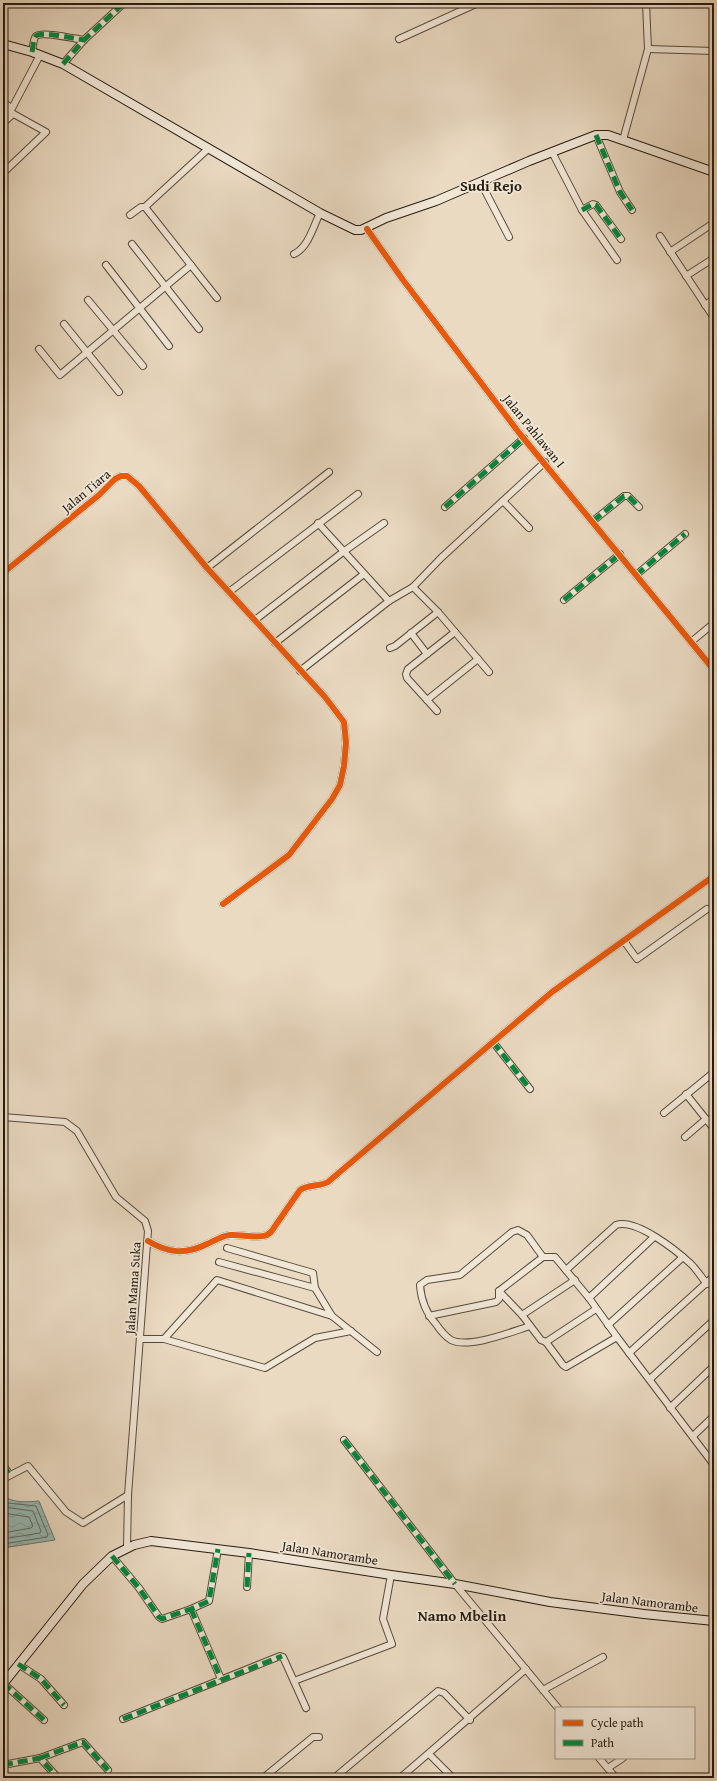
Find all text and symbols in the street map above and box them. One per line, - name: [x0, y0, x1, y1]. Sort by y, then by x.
- district label: Sudi Rejo: [460, 175, 522, 196]
- street label: Jalan Pahlawan I: [497, 389, 570, 472]
- street label: Jalan Tiara: [56, 464, 115, 518]
- street label: Jalan Mama Suka: [120, 1240, 146, 1337]
- street label: Jalan Namorambe: [279, 1536, 379, 1570]
- street label: Jalan Namorambe: [599, 1586, 699, 1617]
- district label: Namo Mbelin: [418, 1605, 506, 1626]
- legend: [555, 1707, 695, 1759]
- text: Cycle path: [591, 1714, 644, 1731]
- text: Path: [591, 1734, 614, 1751]

